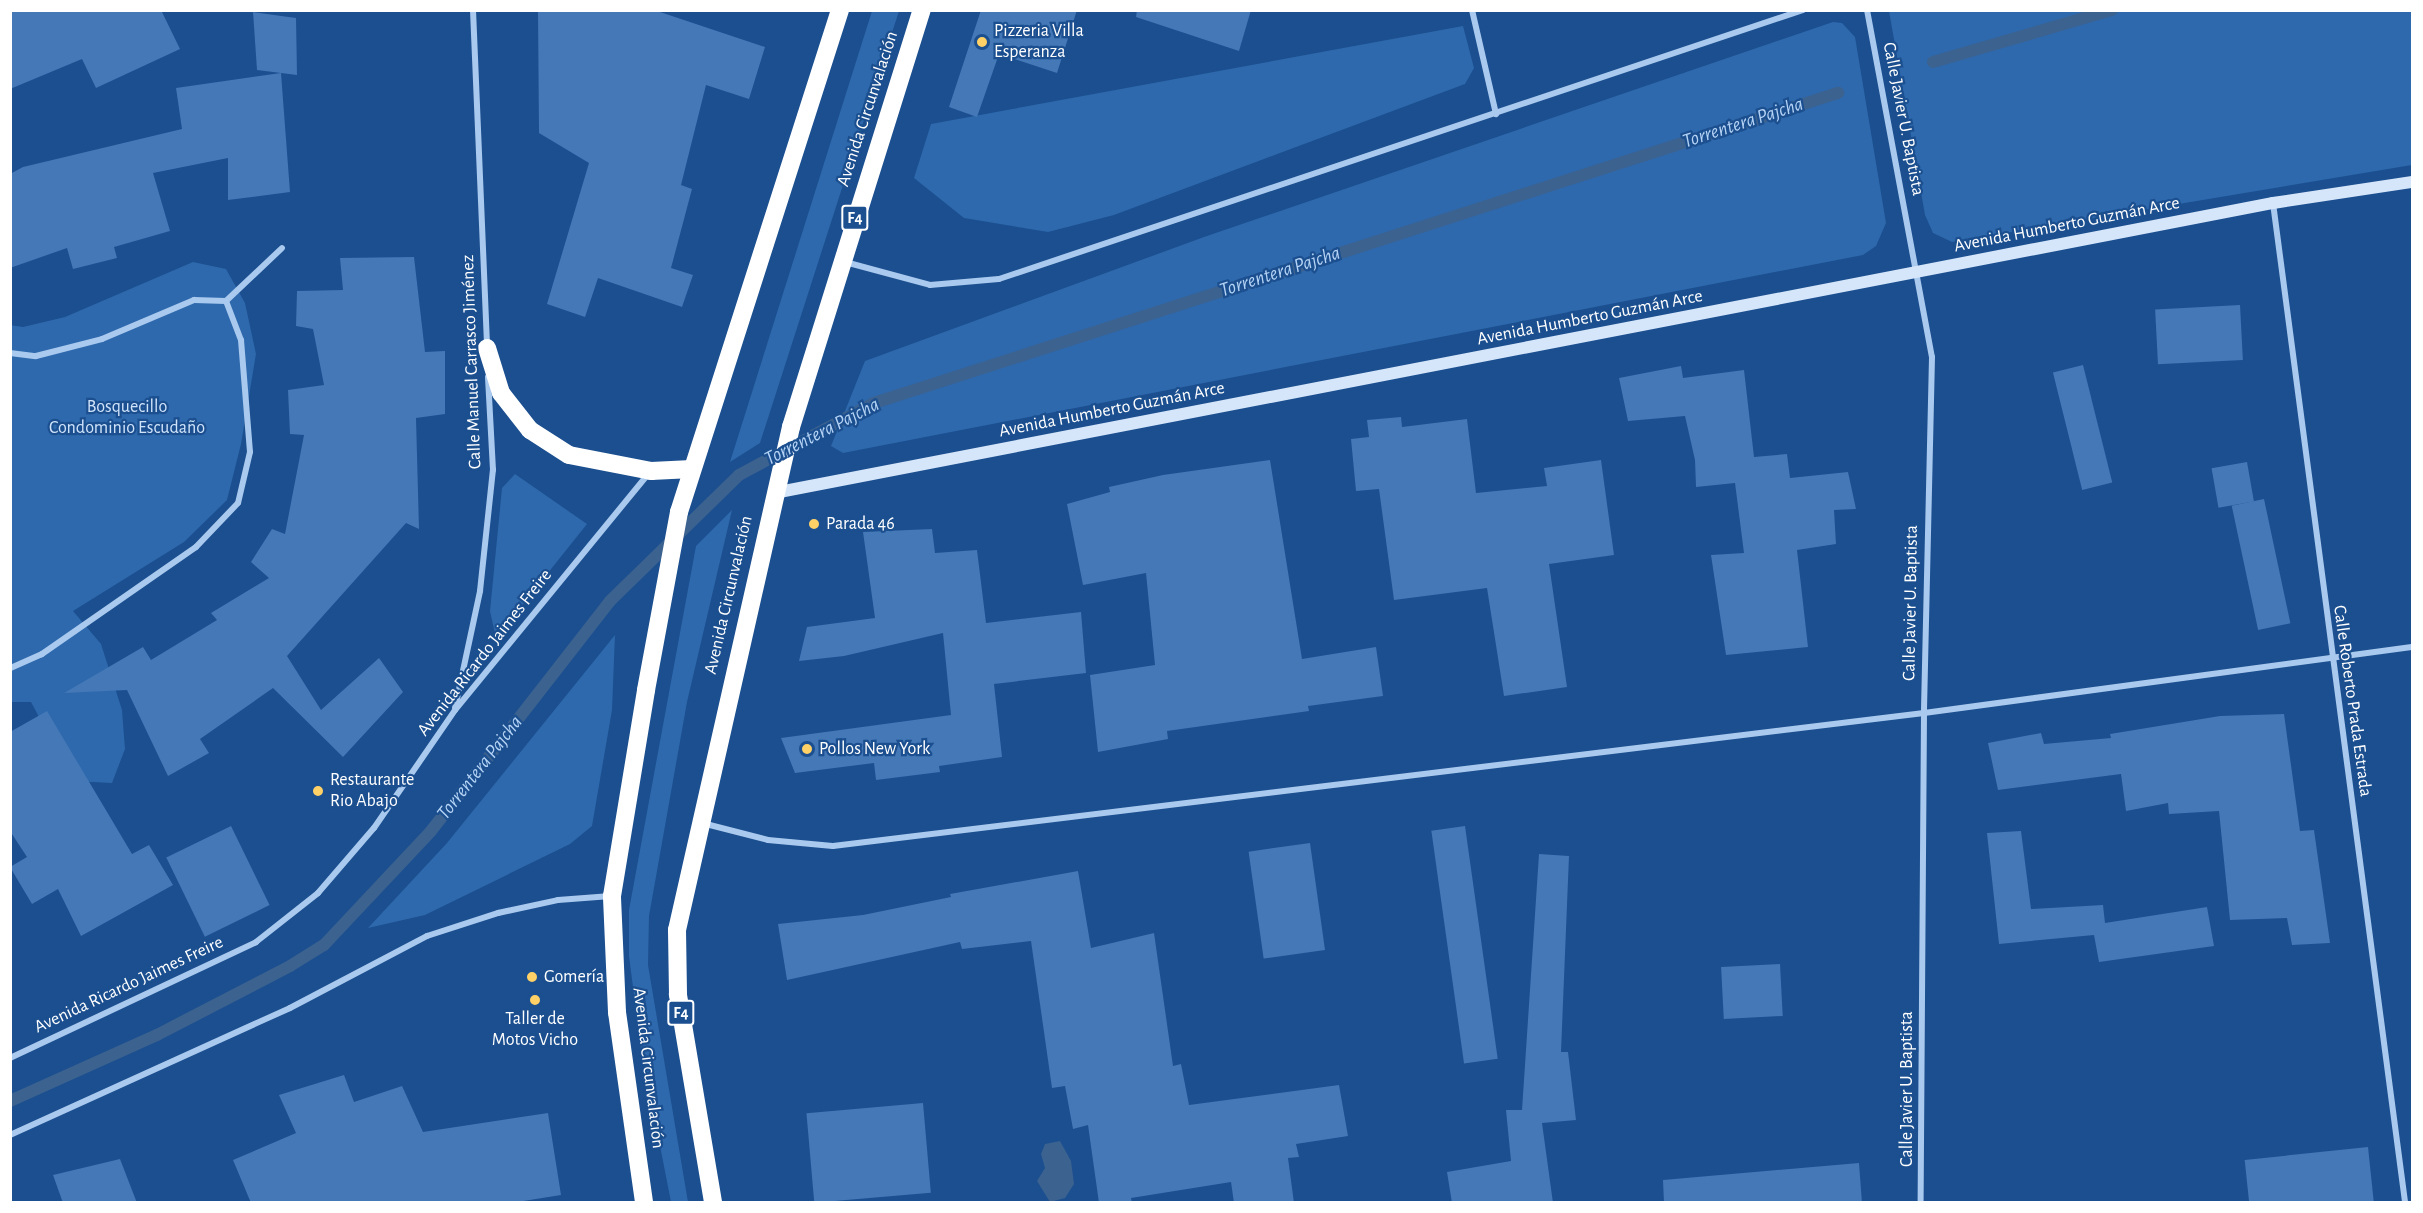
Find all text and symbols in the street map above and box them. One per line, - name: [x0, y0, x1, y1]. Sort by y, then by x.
- place label: Pizzeria Villa Esperanza: [994, 21, 1084, 63]
- street label: Avenida Circunvalación: [833, 29, 903, 189]
- marker: Pizzeria Villa Esperanza: [975, 35, 989, 49]
- street label: Calle Javier U. Baptista: [1878, 40, 1928, 198]
- water label: Torrentera Pajcha: [1680, 92, 1806, 154]
- street label: Avenida Humberto Guzmán Arce: [1952, 193, 2182, 257]
- road number: F4: [840, 205, 870, 231]
- water label: Torrentera Pajcha: [1217, 241, 1343, 303]
- street label: Calle Manuel Carrasco Jiménez: [457, 254, 487, 470]
- street label: Avenida Humberto Guzmán Arce: [1475, 286, 1705, 350]
- street label: Avenida Humberto Guzmán Arce: [997, 378, 1227, 442]
- water label: Torrentera Pajcha: [761, 393, 883, 471]
- park label: Bosquecillo Condominio Escudaño: [49, 397, 205, 440]
- place label: Parada 46: [826, 513, 895, 535]
- street label: Avenida Circunvalación: [700, 514, 758, 676]
- marker: Parada 46: [807, 517, 821, 531]
- street label: Calle Javier U. Baptista: [1899, 525, 1923, 681]
- street label: Avenida Ricardo Jaimes Freire: [413, 565, 557, 741]
- street label: Calle Roberto Prada Estrada: [2328, 604, 2376, 798]
- water label: Torrentera Pajcha: [432, 711, 528, 825]
- place label: Pollos New York: [819, 738, 930, 760]
- marker: Pollos New York: [800, 742, 814, 756]
- place label: Restaurante Rio Abajo: [330, 770, 414, 812]
- marker: Restaurante Rio Abajo: [311, 784, 325, 798]
- street label: Avenida Ricardo Jaimes Freire: [31, 932, 227, 1038]
- place label: Gomería: [544, 966, 604, 988]
- marker: Gomería: [525, 970, 539, 984]
- street label: Avenida Circunvalación: [627, 986, 669, 1150]
- marker: Taller de Motos Vicho: [528, 993, 542, 1007]
- road number: F4: [666, 1000, 696, 1026]
- place label: Taller de Motos Vicho: [492, 1009, 578, 1052]
- street label: Calle Javier U. Baptista: [1896, 1011, 1918, 1167]

